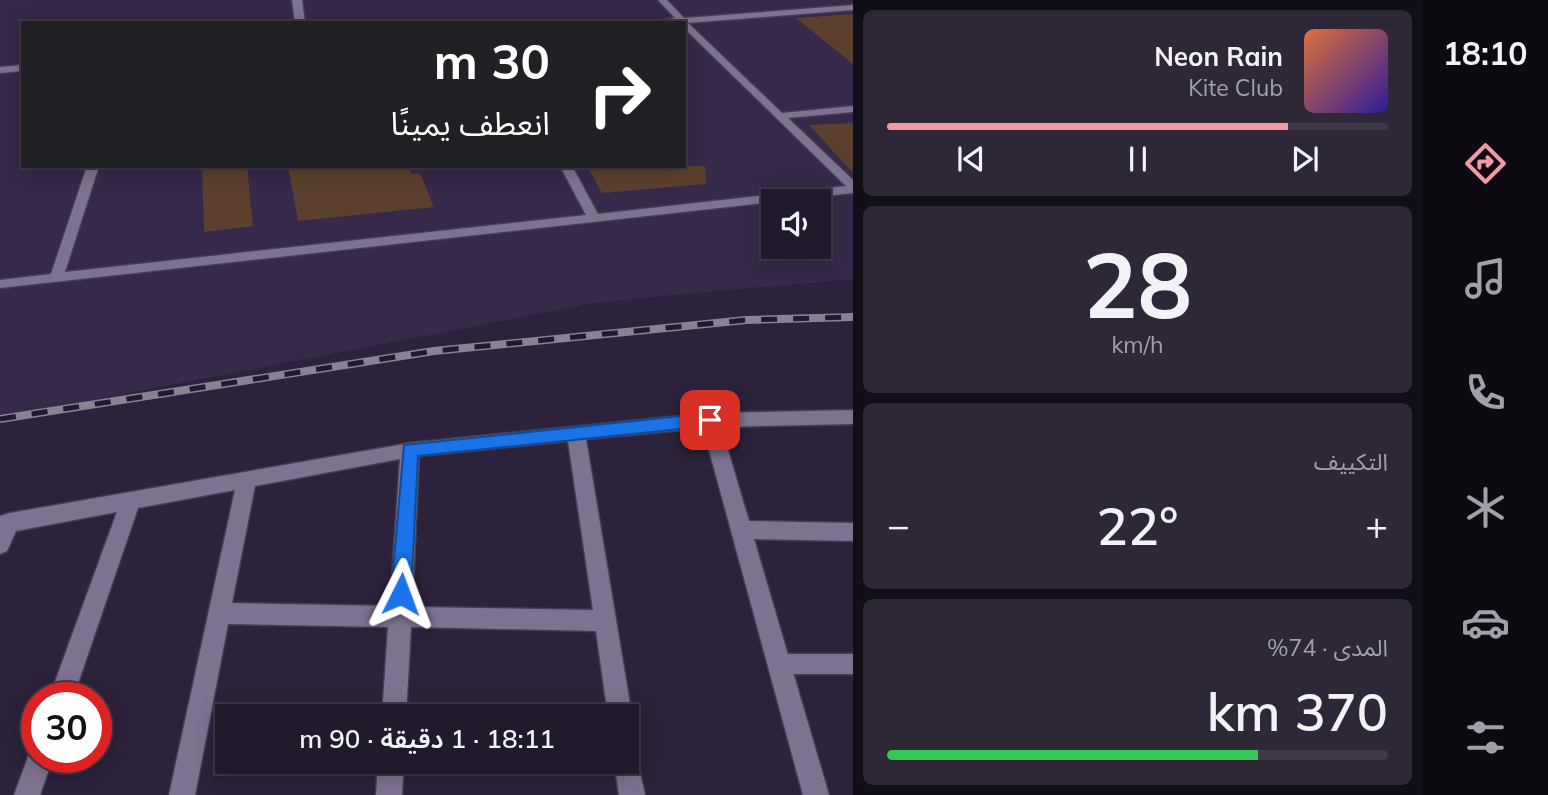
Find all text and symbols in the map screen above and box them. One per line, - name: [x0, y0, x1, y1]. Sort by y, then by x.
- text: 30 m: [434, 30, 550, 91]
- text: 18:10: [1443, 33, 1527, 73]
- text: Neon Rain: [1154, 40, 1283, 73]
- icon: right: [574, 49, 665, 140]
- text: Kite Club: [1188, 73, 1283, 102]
- text: انعطف يمينًا: [391, 103, 550, 143]
- icon: directions: [1461, 139, 1510, 188]
- icon: previous: [952, 140, 990, 178]
- icon: pause: [1119, 140, 1157, 178]
- icon: next: [1286, 140, 1324, 178]
- map controls: [761, 189, 831, 259]
- button: sound: [761, 189, 831, 259]
- text: 28: [1083, 227, 1192, 341]
- icon: music: [1461, 254, 1510, 303]
- text: km/h: [1111, 330, 1164, 359]
- icon: phone: [1461, 368, 1510, 417]
- pin: [680, 390, 740, 450]
- icon: arrive: [691, 401, 729, 439]
- text: التكييف: [1314, 447, 1388, 476]
- icon: climate: [1461, 483, 1510, 532]
- text: 22°: [1097, 493, 1178, 558]
- text: −: [887, 501, 910, 549]
- text: +: [1365, 501, 1388, 549]
- position arrow: [364, 557, 438, 631]
- icon: car: [1461, 598, 1510, 647]
- text: المدى · 74%: [1267, 633, 1388, 662]
- text: 370 km: [1207, 679, 1388, 744]
- speed limit sign: 30: [21, 682, 112, 773]
- icon: filters: [1461, 713, 1510, 762]
- text: 18:11 · 1 دقيقة · 90 m: [299, 722, 555, 755]

